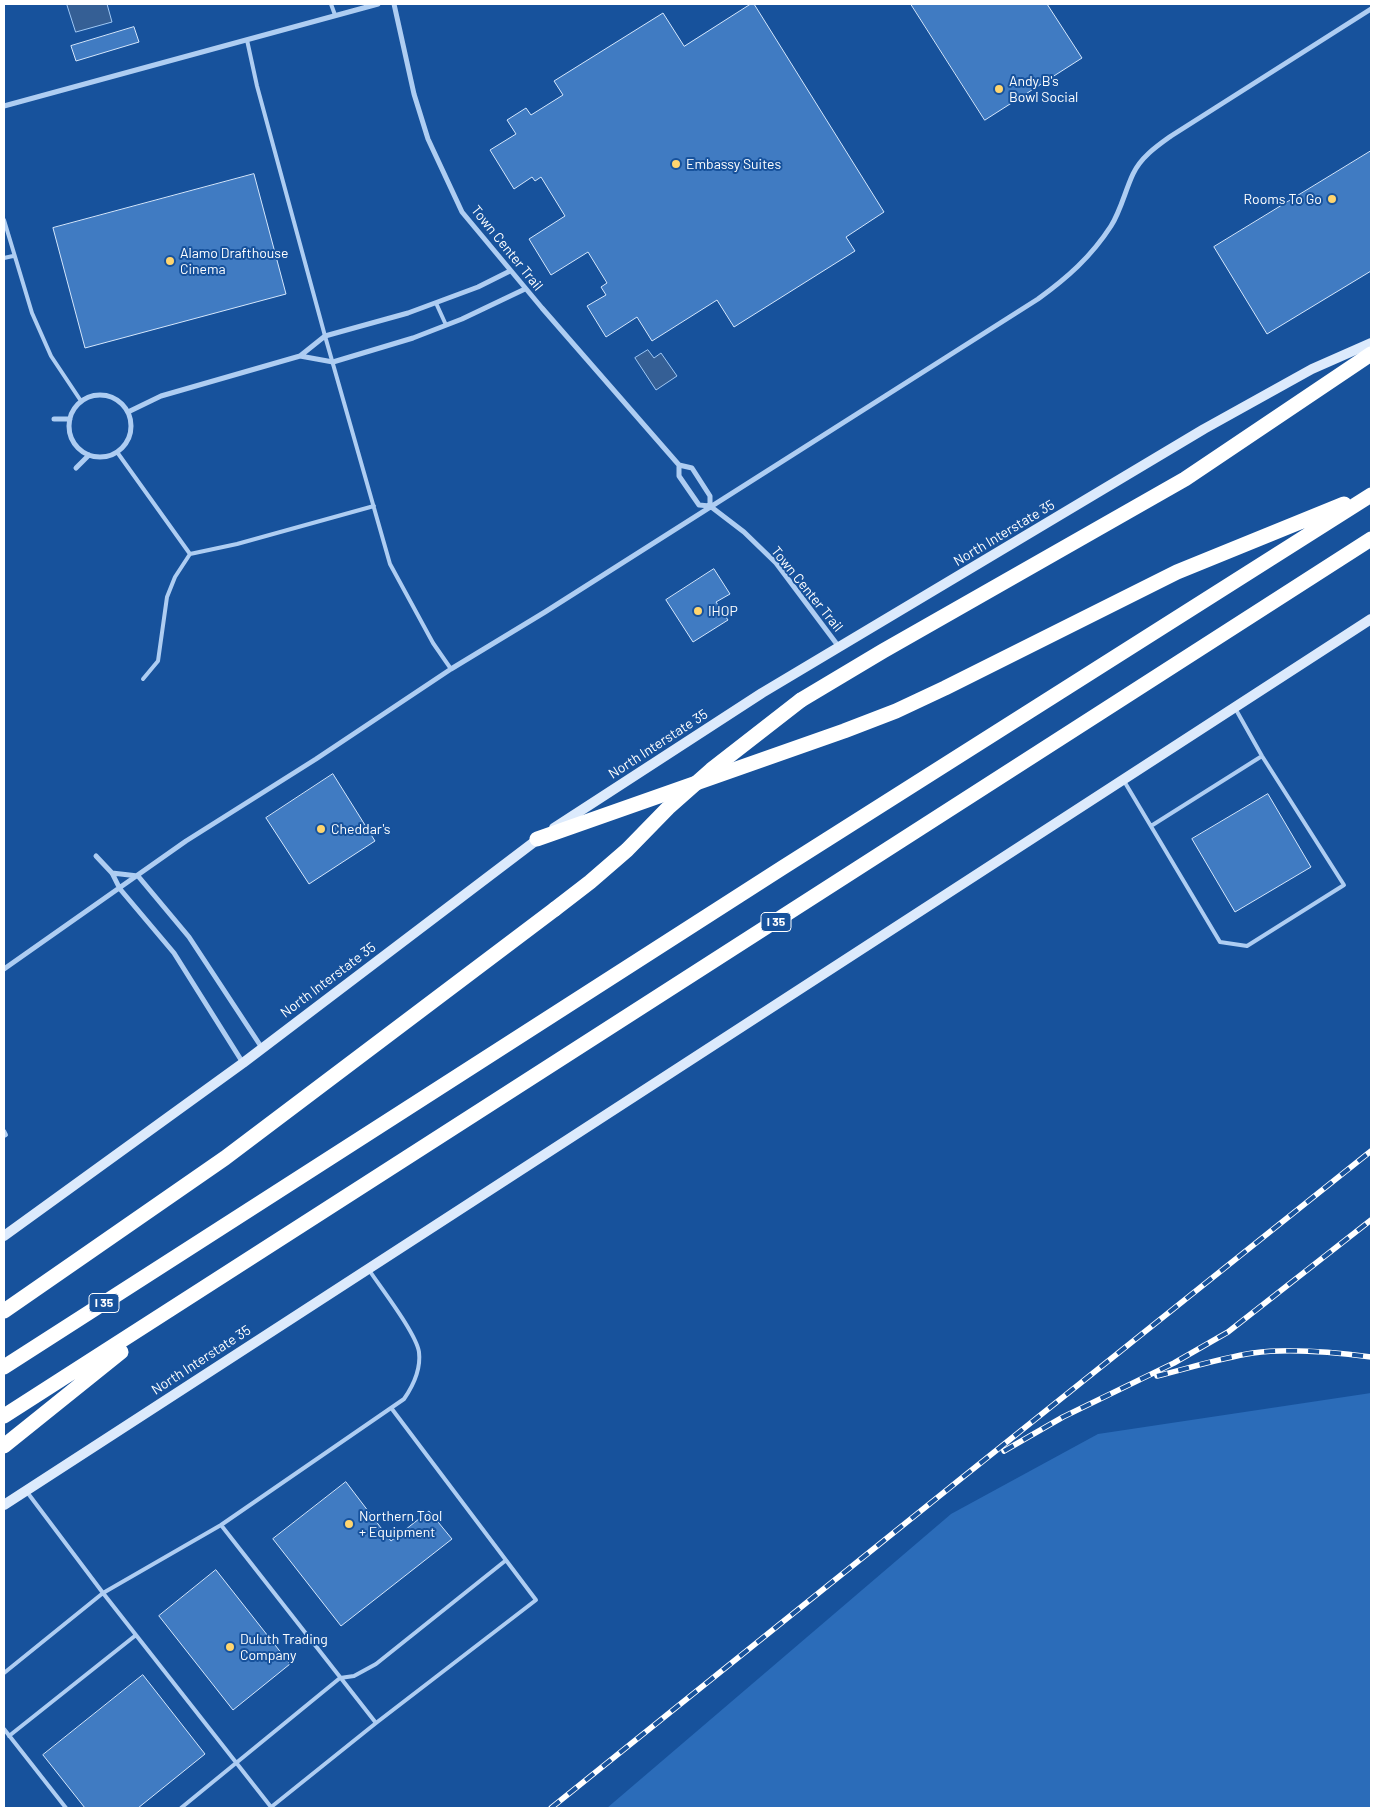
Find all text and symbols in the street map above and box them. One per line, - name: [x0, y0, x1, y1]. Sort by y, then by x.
- place label: Andy B's Bowl Social: [1009, 73, 1078, 105]
- marker: Andy B's Bowl Social: [993, 83, 1005, 95]
- place label: Embassy Suites: [686, 156, 781, 172]
- marker: Embassy Suites: [670, 158, 682, 170]
- place label: Rooms To Go: [1243, 191, 1322, 207]
- marker: Rooms To Go: [1326, 193, 1338, 205]
- street label: Town Center Trail: [468, 202, 546, 294]
- place label: Alamo Drafthouse Cinema: [180, 245, 288, 278]
- marker: Alamo Drafthouse Cinema: [164, 255, 176, 267]
- street label: North Interstate 35: [950, 496, 1058, 570]
- street label: Town Center Trail: [768, 543, 846, 635]
- place label: IHOP: [708, 603, 738, 619]
- marker: IHOP: [692, 605, 704, 617]
- street label: North Interstate 35: [605, 706, 711, 782]
- place label: Cheddar's: [331, 821, 391, 837]
- marker: Cheddar's: [315, 823, 327, 835]
- road number: I 35: [761, 912, 791, 932]
- street label: North Interstate 35: [277, 939, 379, 1021]
- road number: I 35: [89, 1294, 119, 1312]
- street label: North Interstate 35: [148, 1322, 254, 1398]
- place label: Northern Tool + Equipment: [359, 1508, 442, 1540]
- marker: Northern Tool + Equipment: [343, 1518, 355, 1530]
- place label: Duluth Trading Company: [240, 1631, 328, 1664]
- marker: Duluth Trading Company: [224, 1641, 236, 1653]

